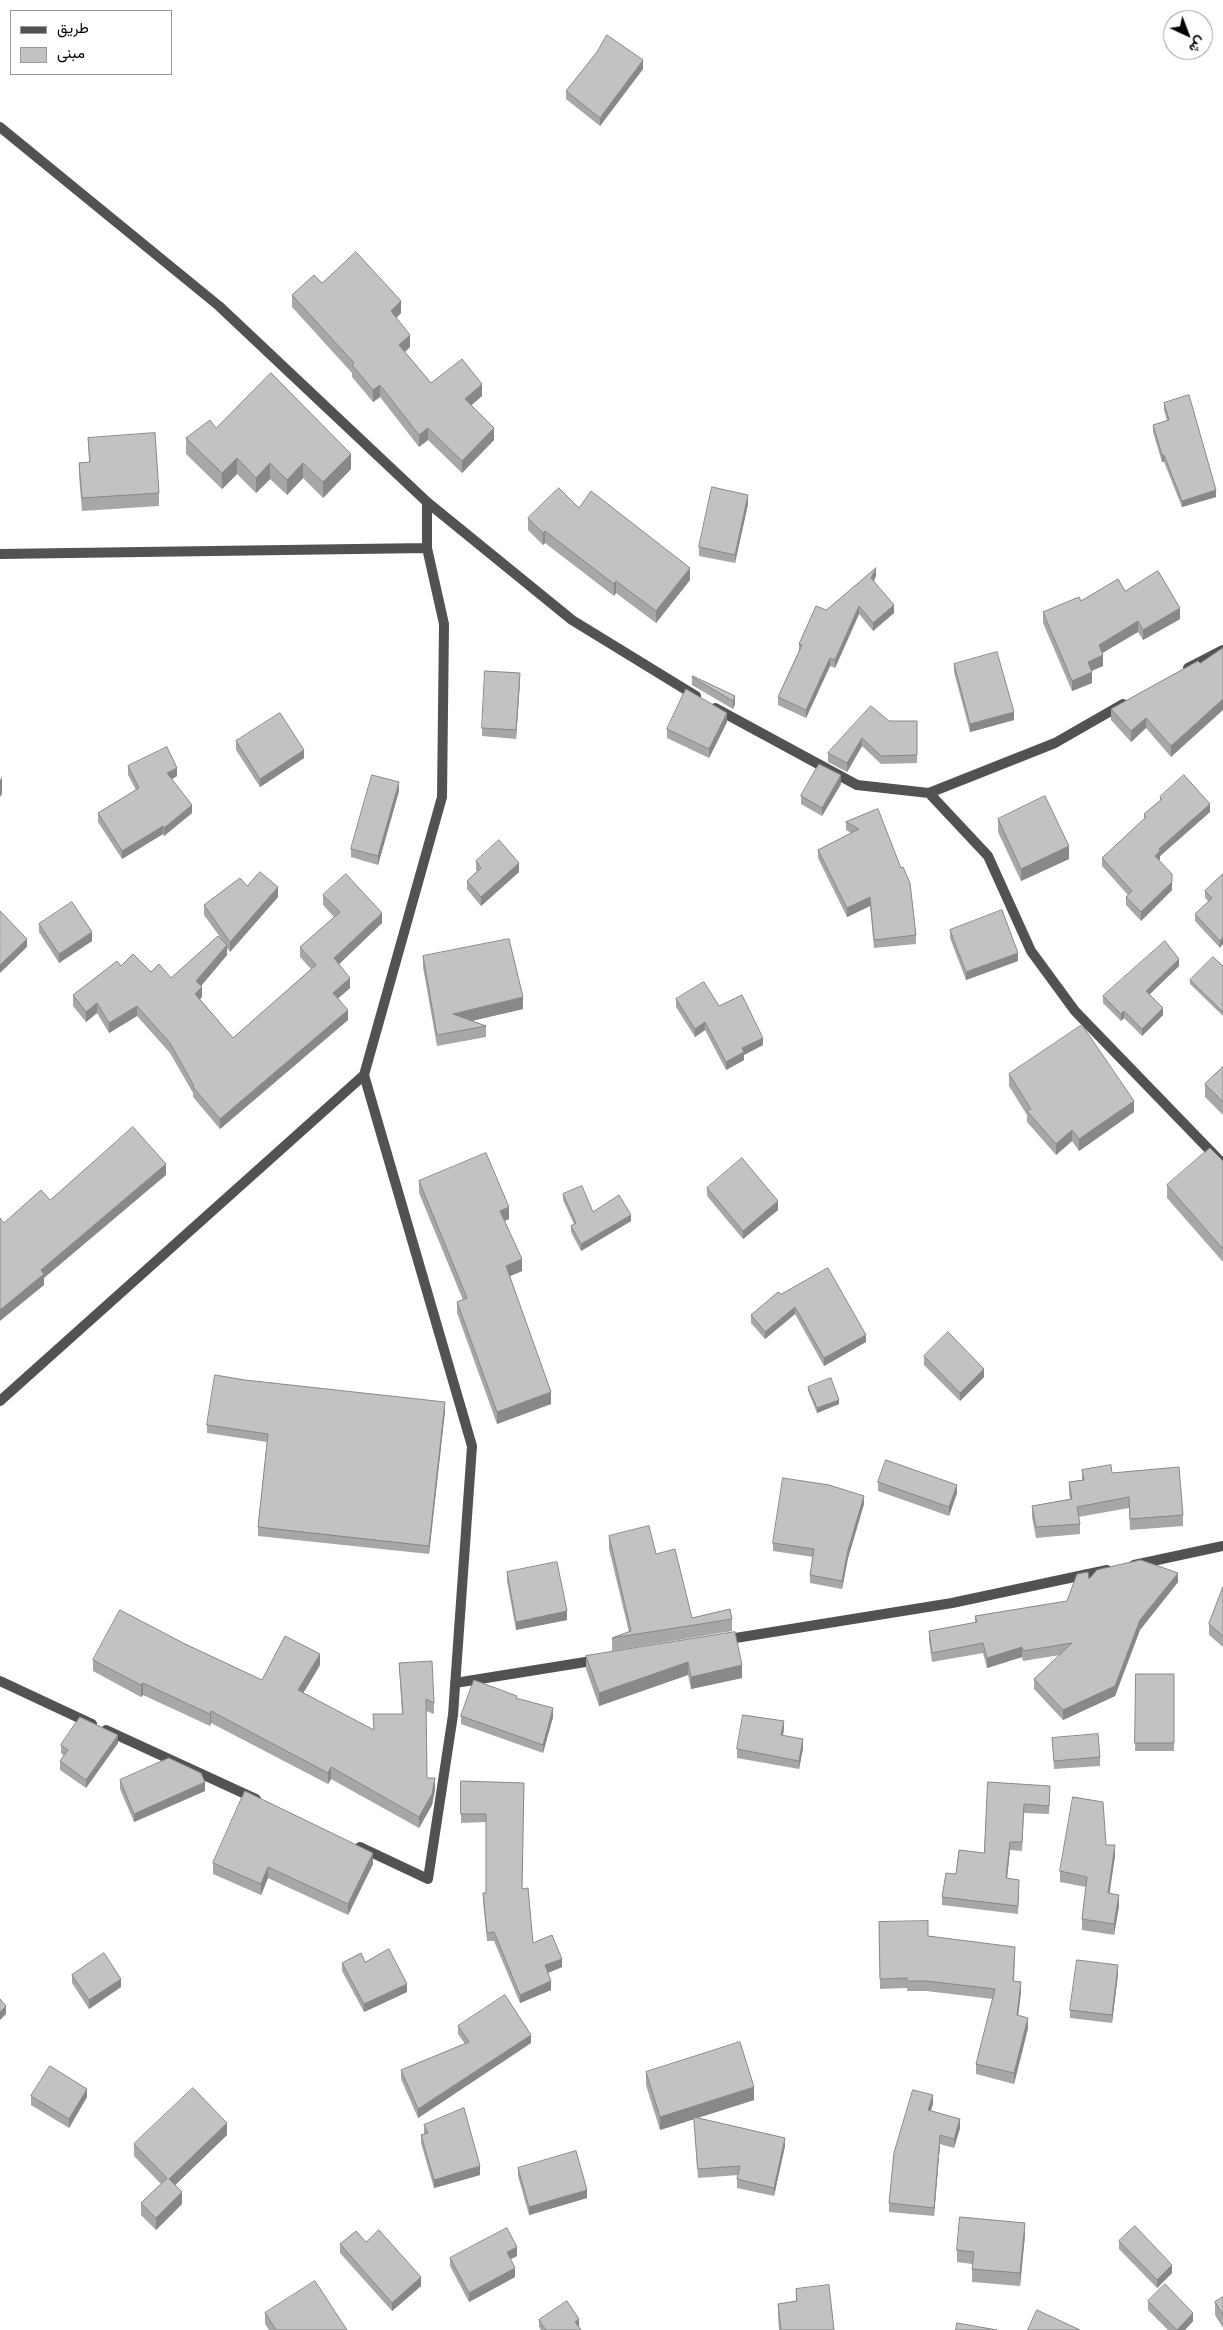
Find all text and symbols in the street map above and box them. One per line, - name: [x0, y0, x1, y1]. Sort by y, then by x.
- legend: [10, 10, 172, 75]
- north arrow: [1163, 10, 1213, 60]
- text: طريق: [57, 18, 89, 37]
- text: ش: [1185, 33, 1210, 58]
- text: مبنى: [57, 43, 85, 62]

